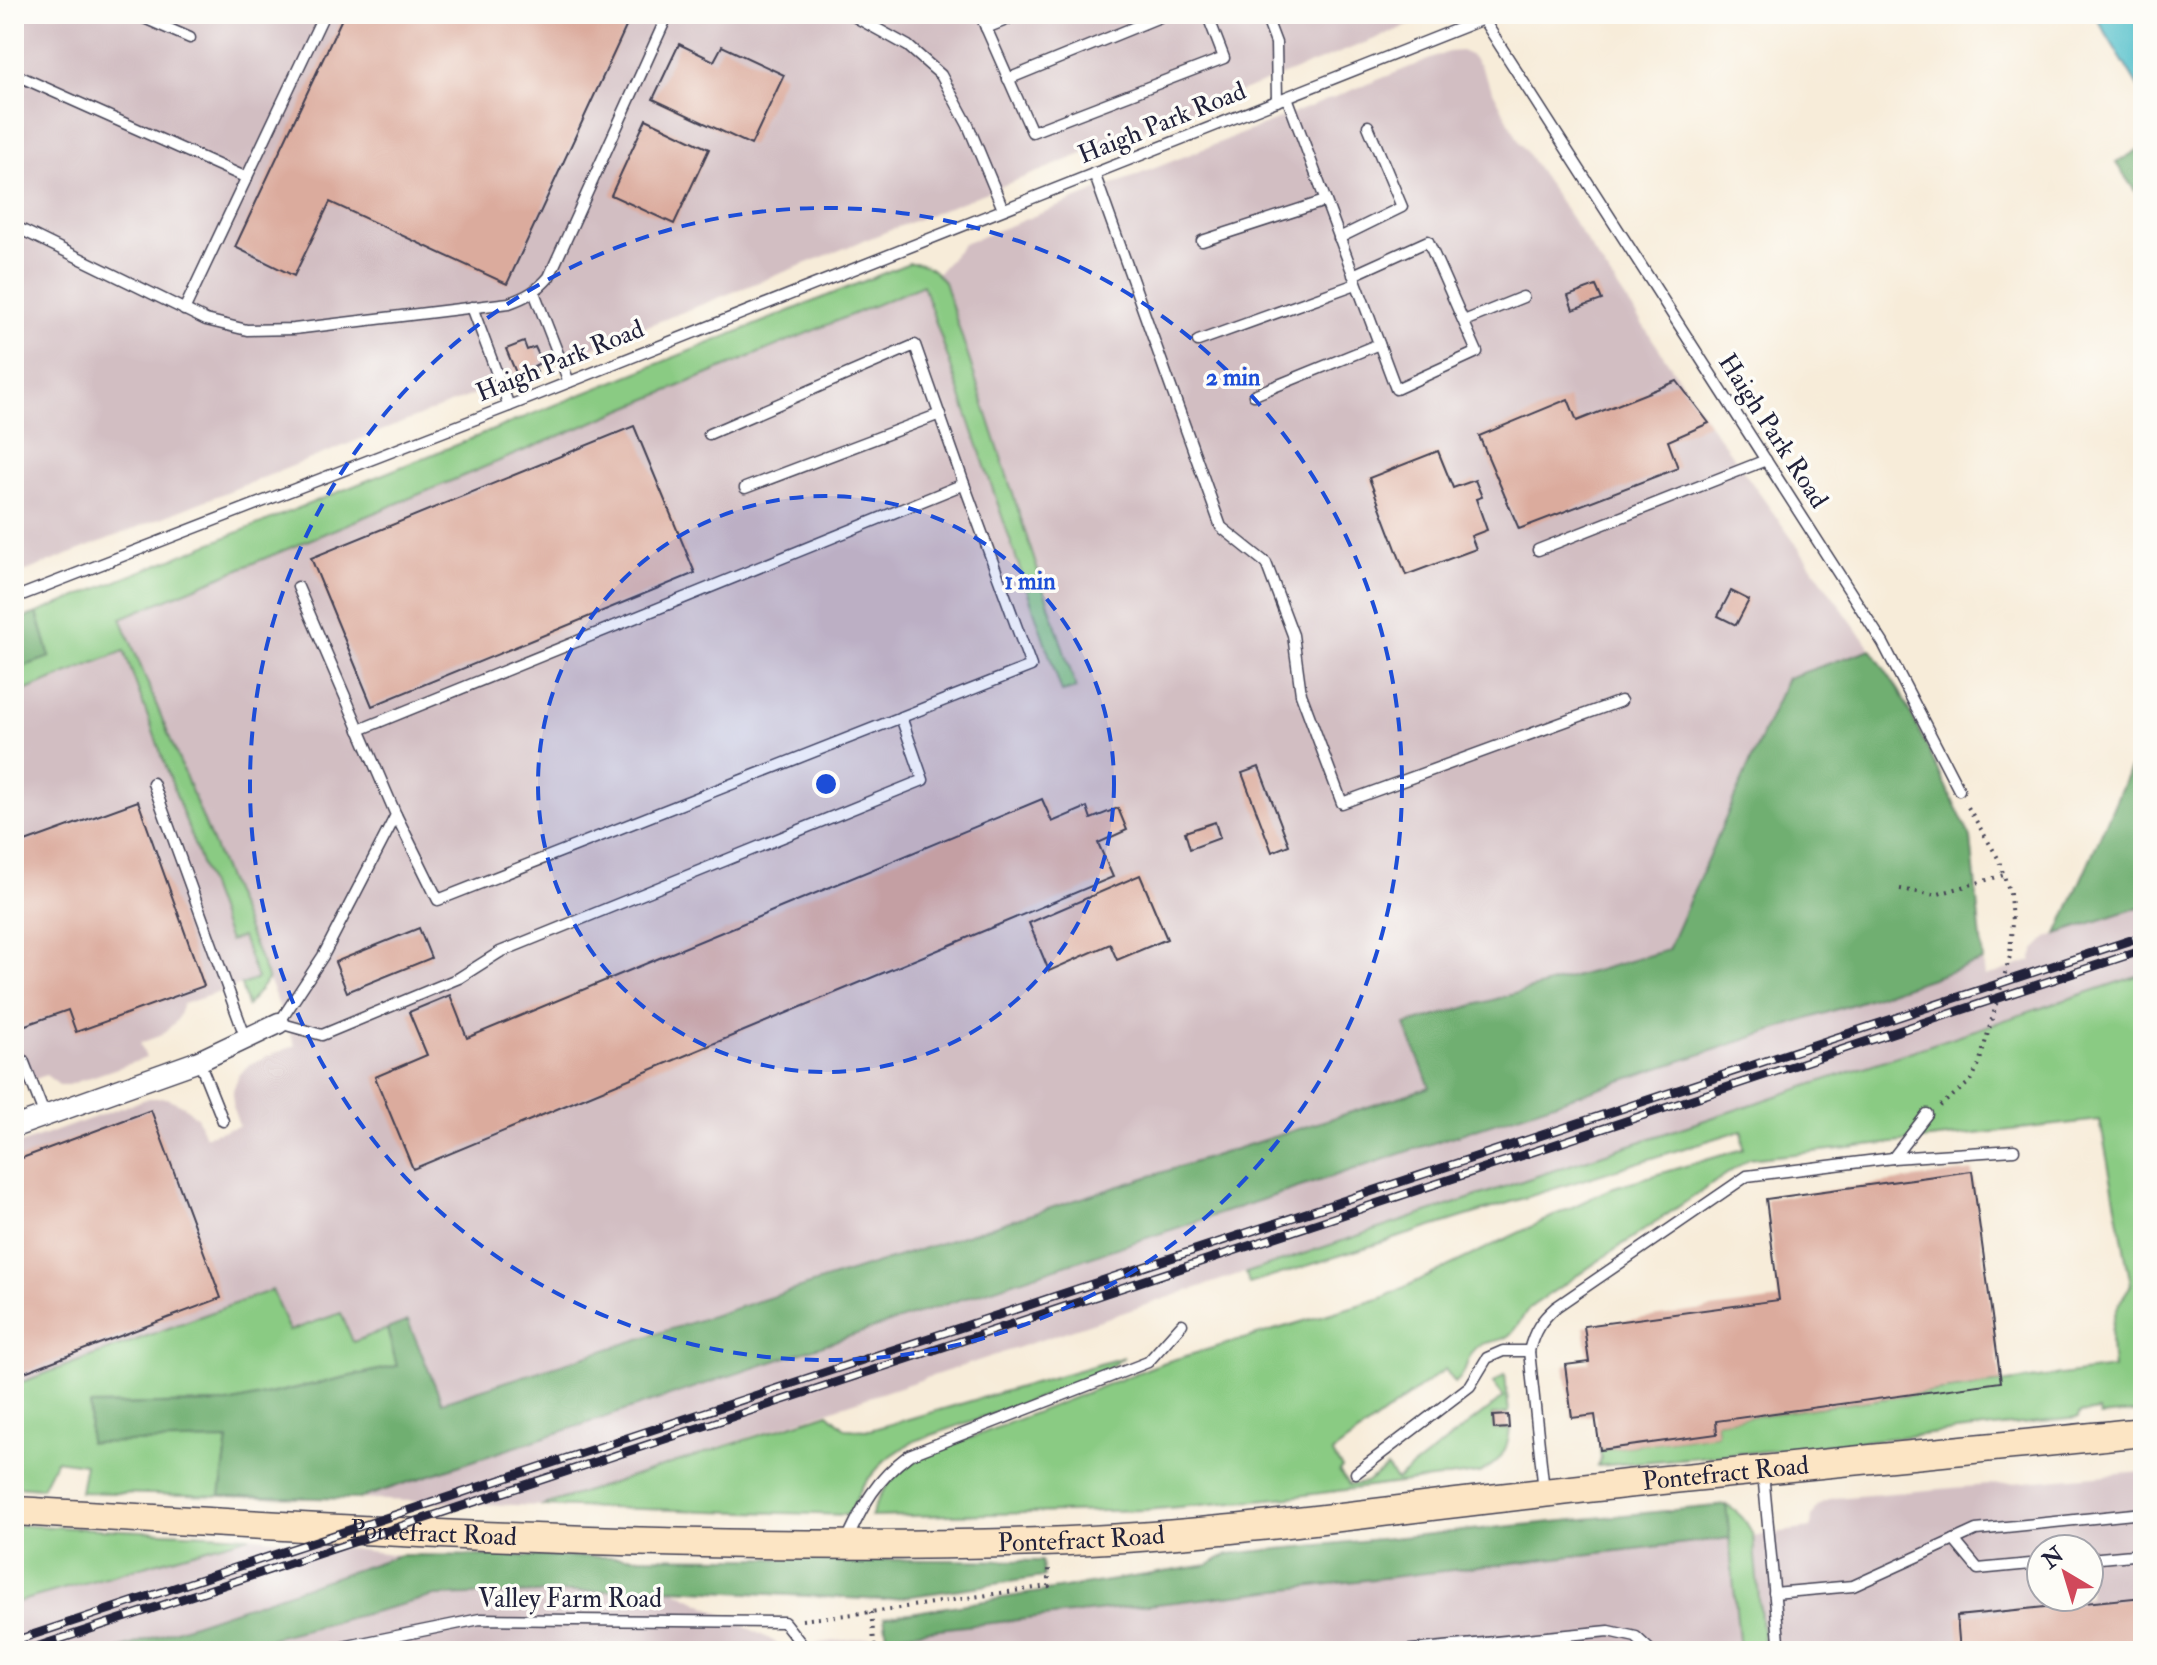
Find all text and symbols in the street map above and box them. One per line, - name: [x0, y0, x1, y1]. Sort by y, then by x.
- street label: Haigh Park Road: [1074, 75, 1251, 171]
- street label: Haigh Park Road: [472, 313, 649, 409]
- street label: Haigh Park Road: [1711, 348, 1835, 515]
- text: 2 min: [1206, 362, 1261, 393]
- text: 1 min: [1005, 566, 1056, 597]
- centre of rings: [812, 770, 840, 798]
- street label: Pontefract Road: [1641, 1449, 1811, 1498]
- street label: Pontefract Road: [349, 1514, 518, 1553]
- street label: Pontefract Road: [997, 1519, 1166, 1559]
- north arrow: [2025, 1533, 2105, 1613]
- text: N: [2036, 1541, 2070, 1576]
- street label: Valley Farm Road: [478, 1583, 662, 1615]

